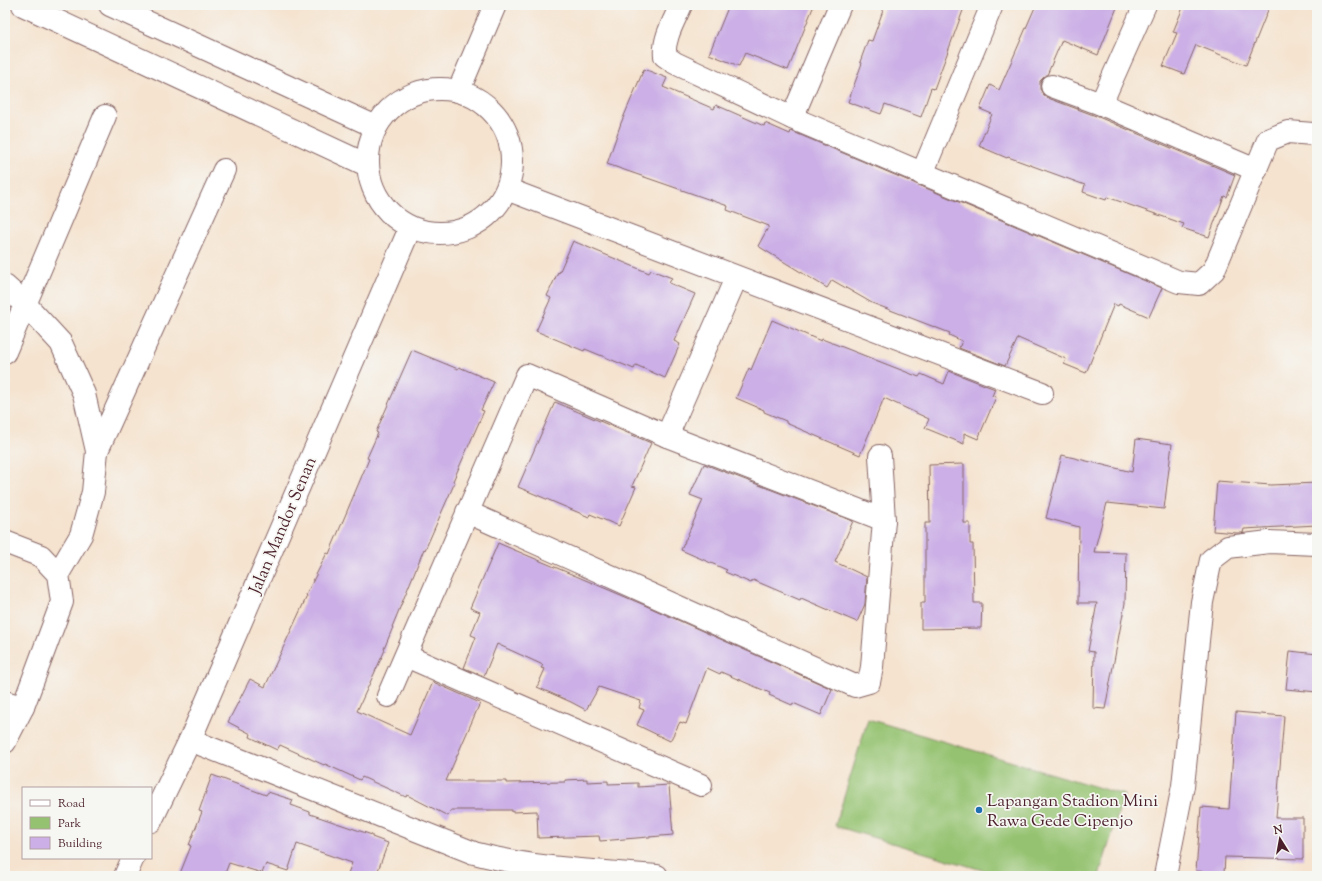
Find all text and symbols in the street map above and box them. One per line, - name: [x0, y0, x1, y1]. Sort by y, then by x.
- street label: Jalan Mandor Senan: [244, 453, 324, 599]
- legend: [22, 787, 152, 859]
- place label: Lapangan Stadion Mini Rawa Gede Cipenjo: [987, 790, 1158, 834]
- text: Road: [58, 795, 85, 813]
- marker: Lapangan Stadion Mini Rawa Gede Cipenjo: [974, 805, 984, 815]
- text: Park: [58, 815, 81, 833]
- north arrow: [1260, 819, 1300, 859]
- text: N: [1271, 821, 1284, 839]
- text: Building: [58, 835, 102, 853]

